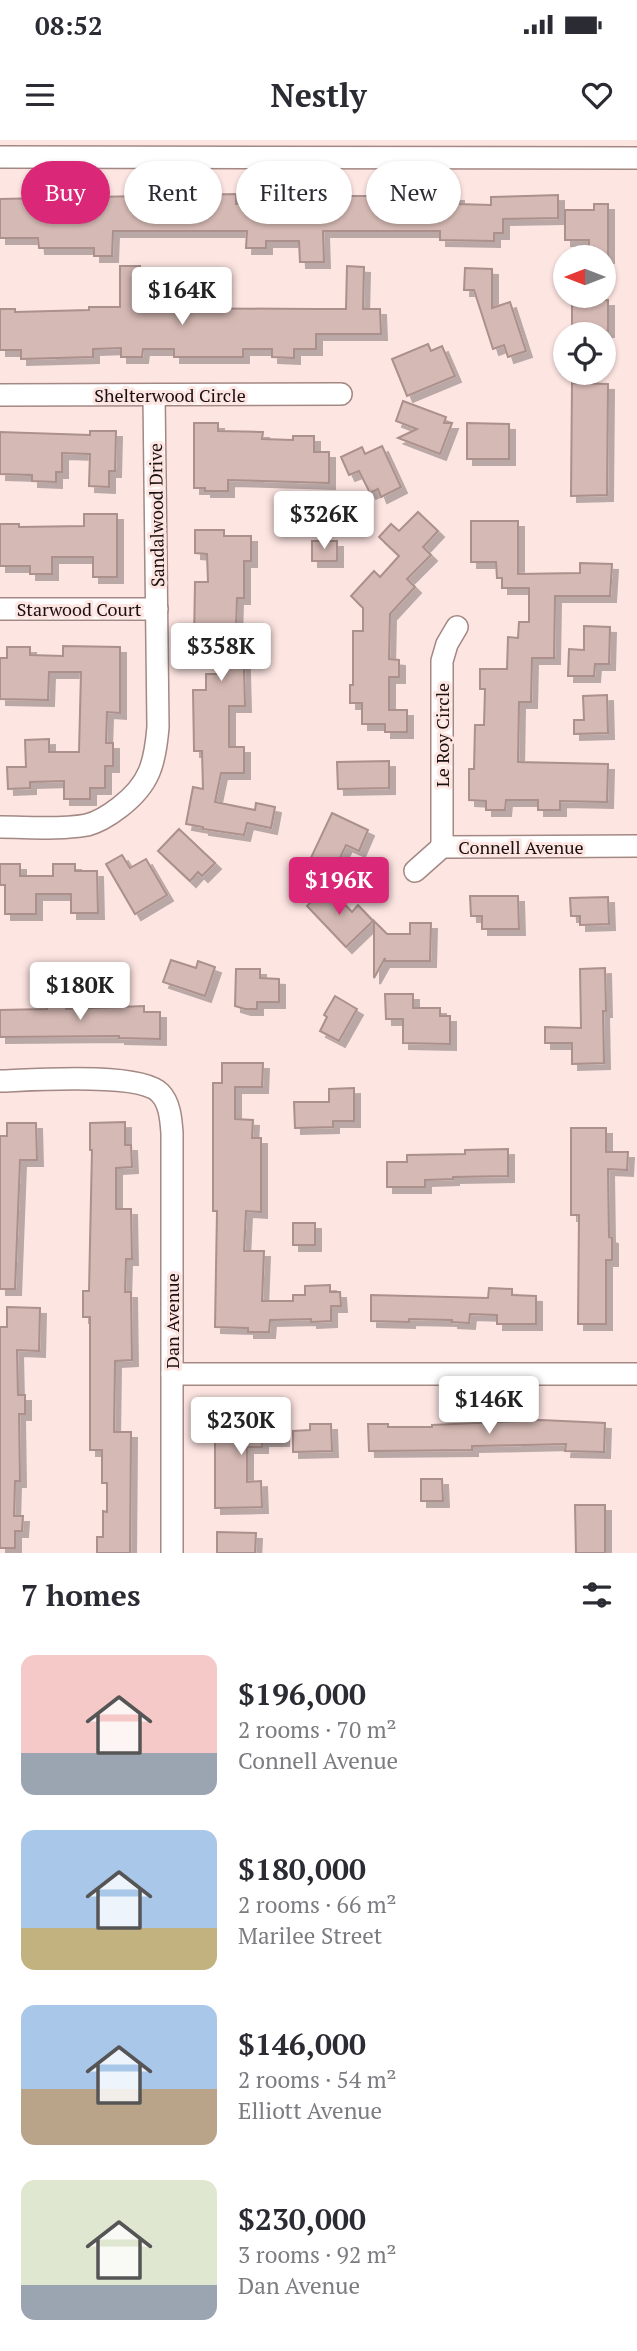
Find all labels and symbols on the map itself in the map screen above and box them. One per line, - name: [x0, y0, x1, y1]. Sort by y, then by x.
- north arrow: [553, 245, 616, 308]
- pin: $164K: [133, 268, 231, 327]
- street label: Shelterwood Circle: [94, 383, 246, 407]
- street label: Sandalwood Drive: [143, 443, 169, 587]
- pin: $326K: [275, 492, 373, 551]
- street label: Starwood Court: [17, 597, 142, 621]
- pin: $358K: [172, 624, 270, 683]
- street label: Le Roy Circle: [430, 683, 454, 787]
- street label: Connell Avenue: [458, 835, 584, 859]
- pin: $196K: [290, 858, 388, 917]
- pin: $180K: [31, 962, 129, 1022]
- street label: Dan Avenue: [160, 1273, 184, 1369]
- pin: $146K: [440, 1376, 538, 1436]
- pin: $230K: [192, 1398, 290, 1457]

